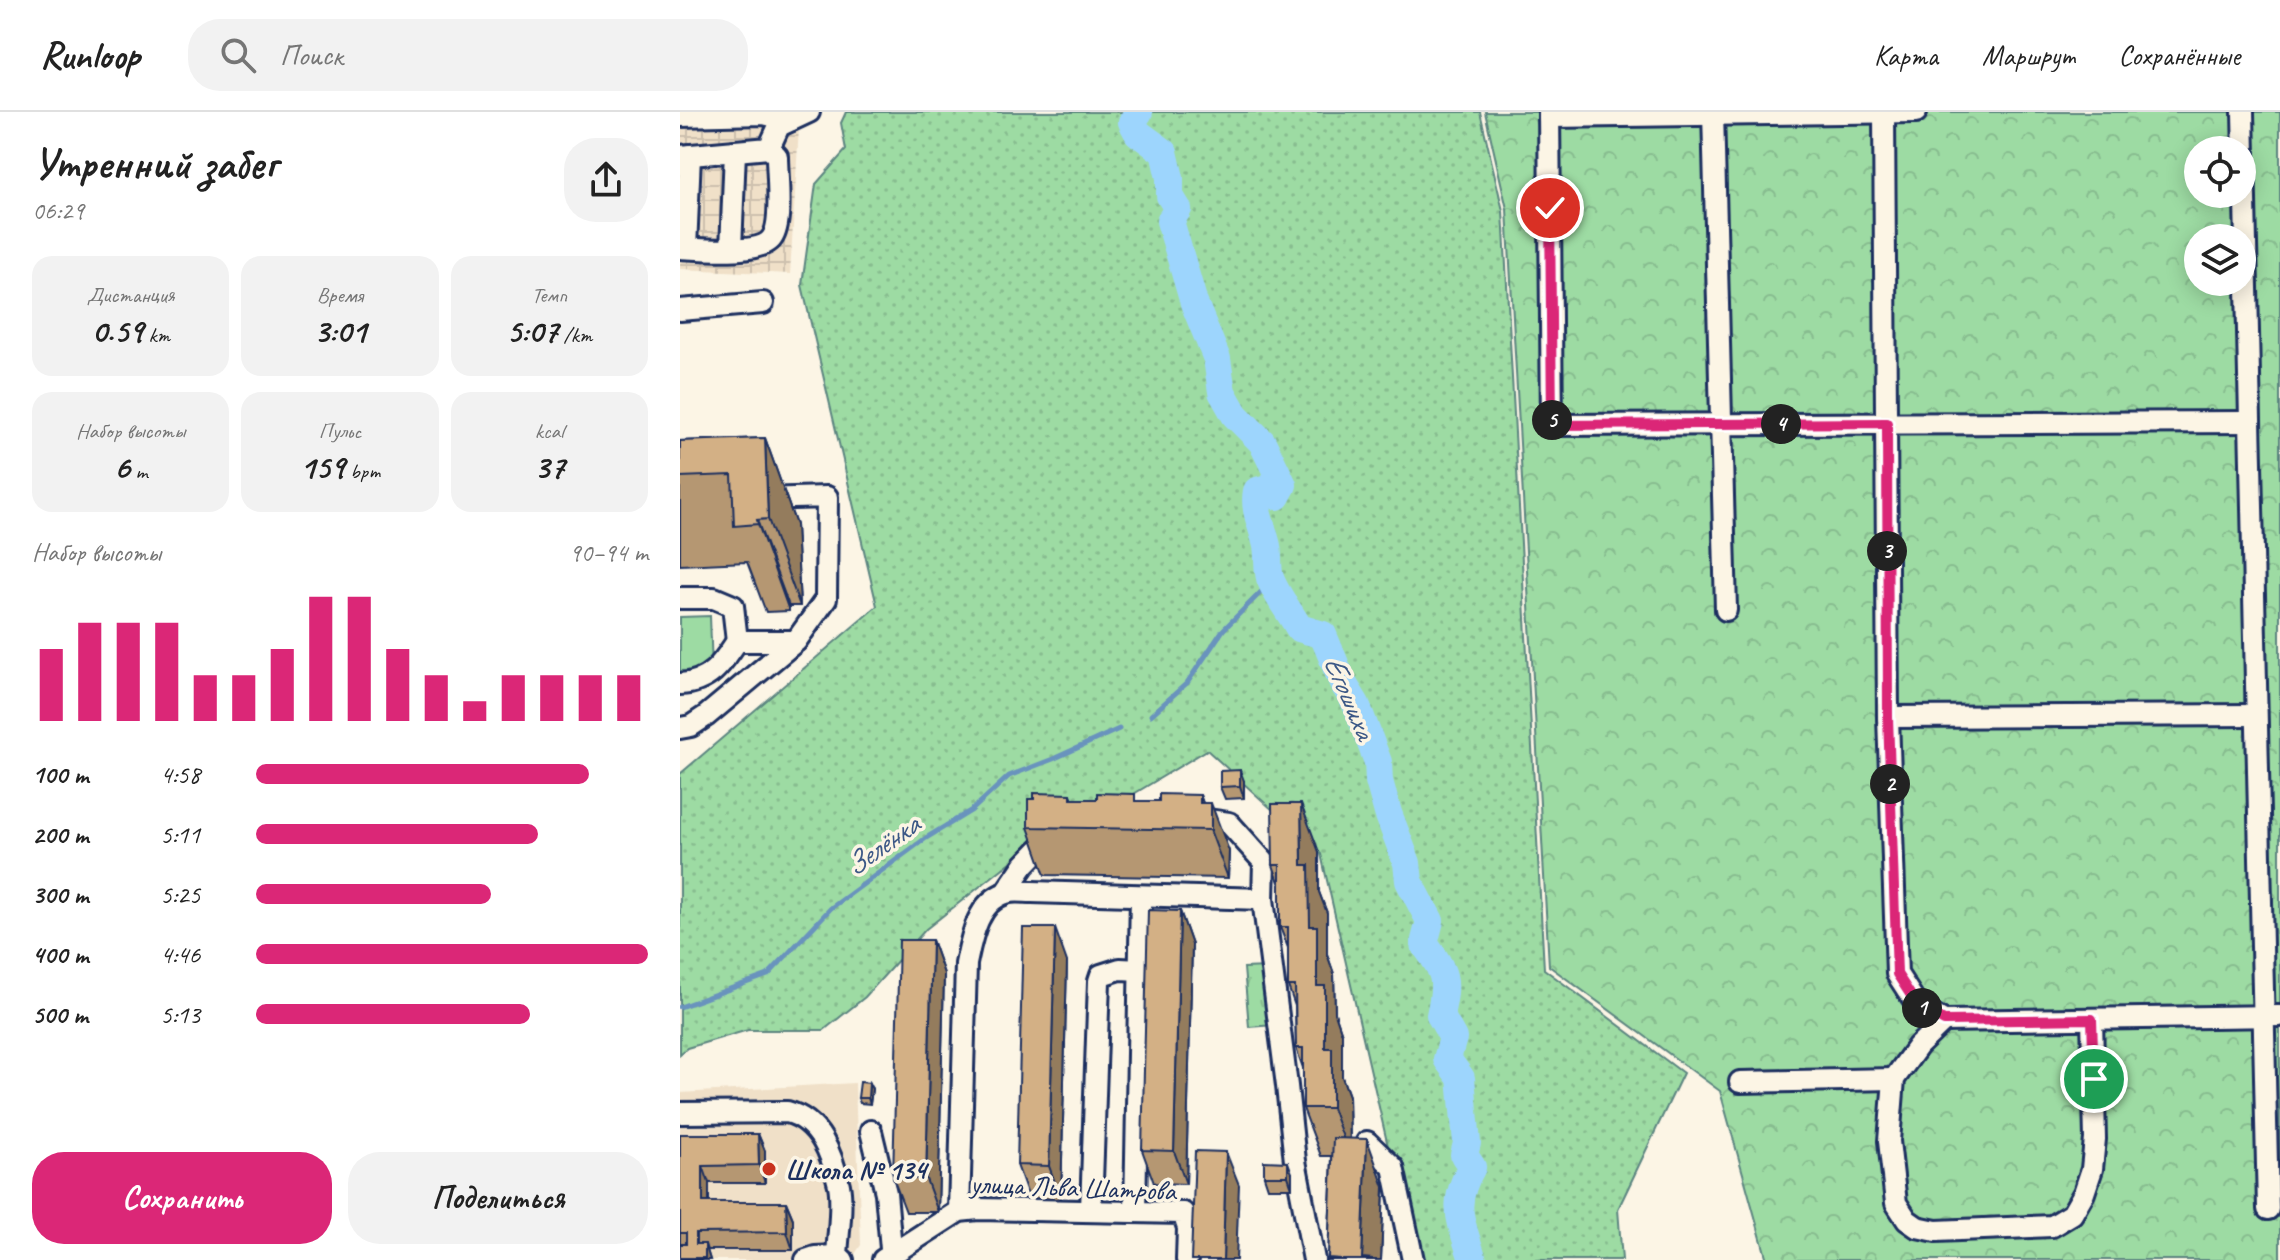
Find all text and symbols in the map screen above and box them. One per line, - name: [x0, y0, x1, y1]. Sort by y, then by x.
- search box: [188, 19, 748, 91]
- text: Runloop: [40, 32, 140, 79]
- icon: search: [216, 33, 260, 77]
- text: Поиск: [280, 36, 343, 74]
- text: Карта: [1874, 38, 1938, 73]
- text: Маршрут: [1982, 38, 2074, 73]
- text: Сохранённые: [2118, 38, 2240, 73]
- text: Утренний забег: [32, 136, 277, 191]
- map controls: [2184, 136, 2256, 296]
- button: locate: [2184, 136, 2256, 208]
- button: share: [564, 138, 648, 222]
- pin: [1516, 174, 1584, 242]
- icon: check: [1528, 186, 1572, 230]
- text: 06:29: [32, 194, 84, 227]
- button: layers: [2184, 224, 2256, 296]
- text: Дистанция: [87, 281, 175, 309]
- text: Время: [317, 281, 363, 309]
- text: Темп: [532, 281, 567, 309]
- text: 0.59: [91, 309, 143, 352]
- text: 3:01: [314, 309, 366, 352]
- text: 5:07: [506, 309, 558, 352]
- text: km: [143, 321, 170, 349]
- text: /km: [558, 321, 592, 349]
- pin: 5: [1532, 400, 1572, 440]
- pin: 4: [1761, 404, 1801, 444]
- text: 5: [1547, 406, 1557, 434]
- text: 4: [1776, 410, 1786, 438]
- text: Набор высоты: [76, 417, 185, 445]
- text: Пульс: [319, 417, 361, 445]
- text: kcal: [535, 417, 564, 445]
- text: 6: [114, 445, 130, 488]
- text: 159: [300, 445, 345, 488]
- text: 37: [534, 445, 565, 488]
- text: m: [130, 457, 148, 485]
- text: bpm: [345, 457, 380, 485]
- pin: 3: [1867, 531, 1907, 571]
- text: Набор высоты: [32, 536, 161, 569]
- text: 90–94 m: [569, 536, 648, 569]
- text: 3: [1882, 537, 1892, 565]
- water label: Егошиха: [1316, 650, 1386, 748]
- text: 100 m: [32, 758, 88, 791]
- text: 4:58: [160, 758, 200, 791]
- pin: 2: [1870, 764, 1910, 804]
- text: 2: [1885, 770, 1895, 798]
- water label: Зелёнка: [837, 804, 929, 884]
- text: 200 m: [32, 818, 88, 851]
- text: 5:11: [160, 818, 200, 851]
- text: 300 m: [32, 878, 88, 911]
- text: 5:25: [160, 878, 200, 911]
- text: 400 m: [32, 938, 88, 971]
- text: 4:46: [160, 938, 200, 971]
- pin: 1: [1902, 988, 1942, 1028]
- text: 1: [1917, 994, 1927, 1022]
- text: 500 m: [32, 998, 88, 1031]
- text: 5:13: [160, 998, 200, 1031]
- pin: [2060, 1045, 2128, 1113]
- icon: arrive: [2072, 1057, 2116, 1101]
- button: Сохранить: [32, 1152, 332, 1244]
- button: Поделиться: [348, 1152, 648, 1244]
- place label: Школа № 134: [785, 1152, 930, 1187]
- marker: Школа № 134: [760, 1160, 778, 1178]
- street label: улица Льва Шатрова: [968, 1166, 1178, 1208]

